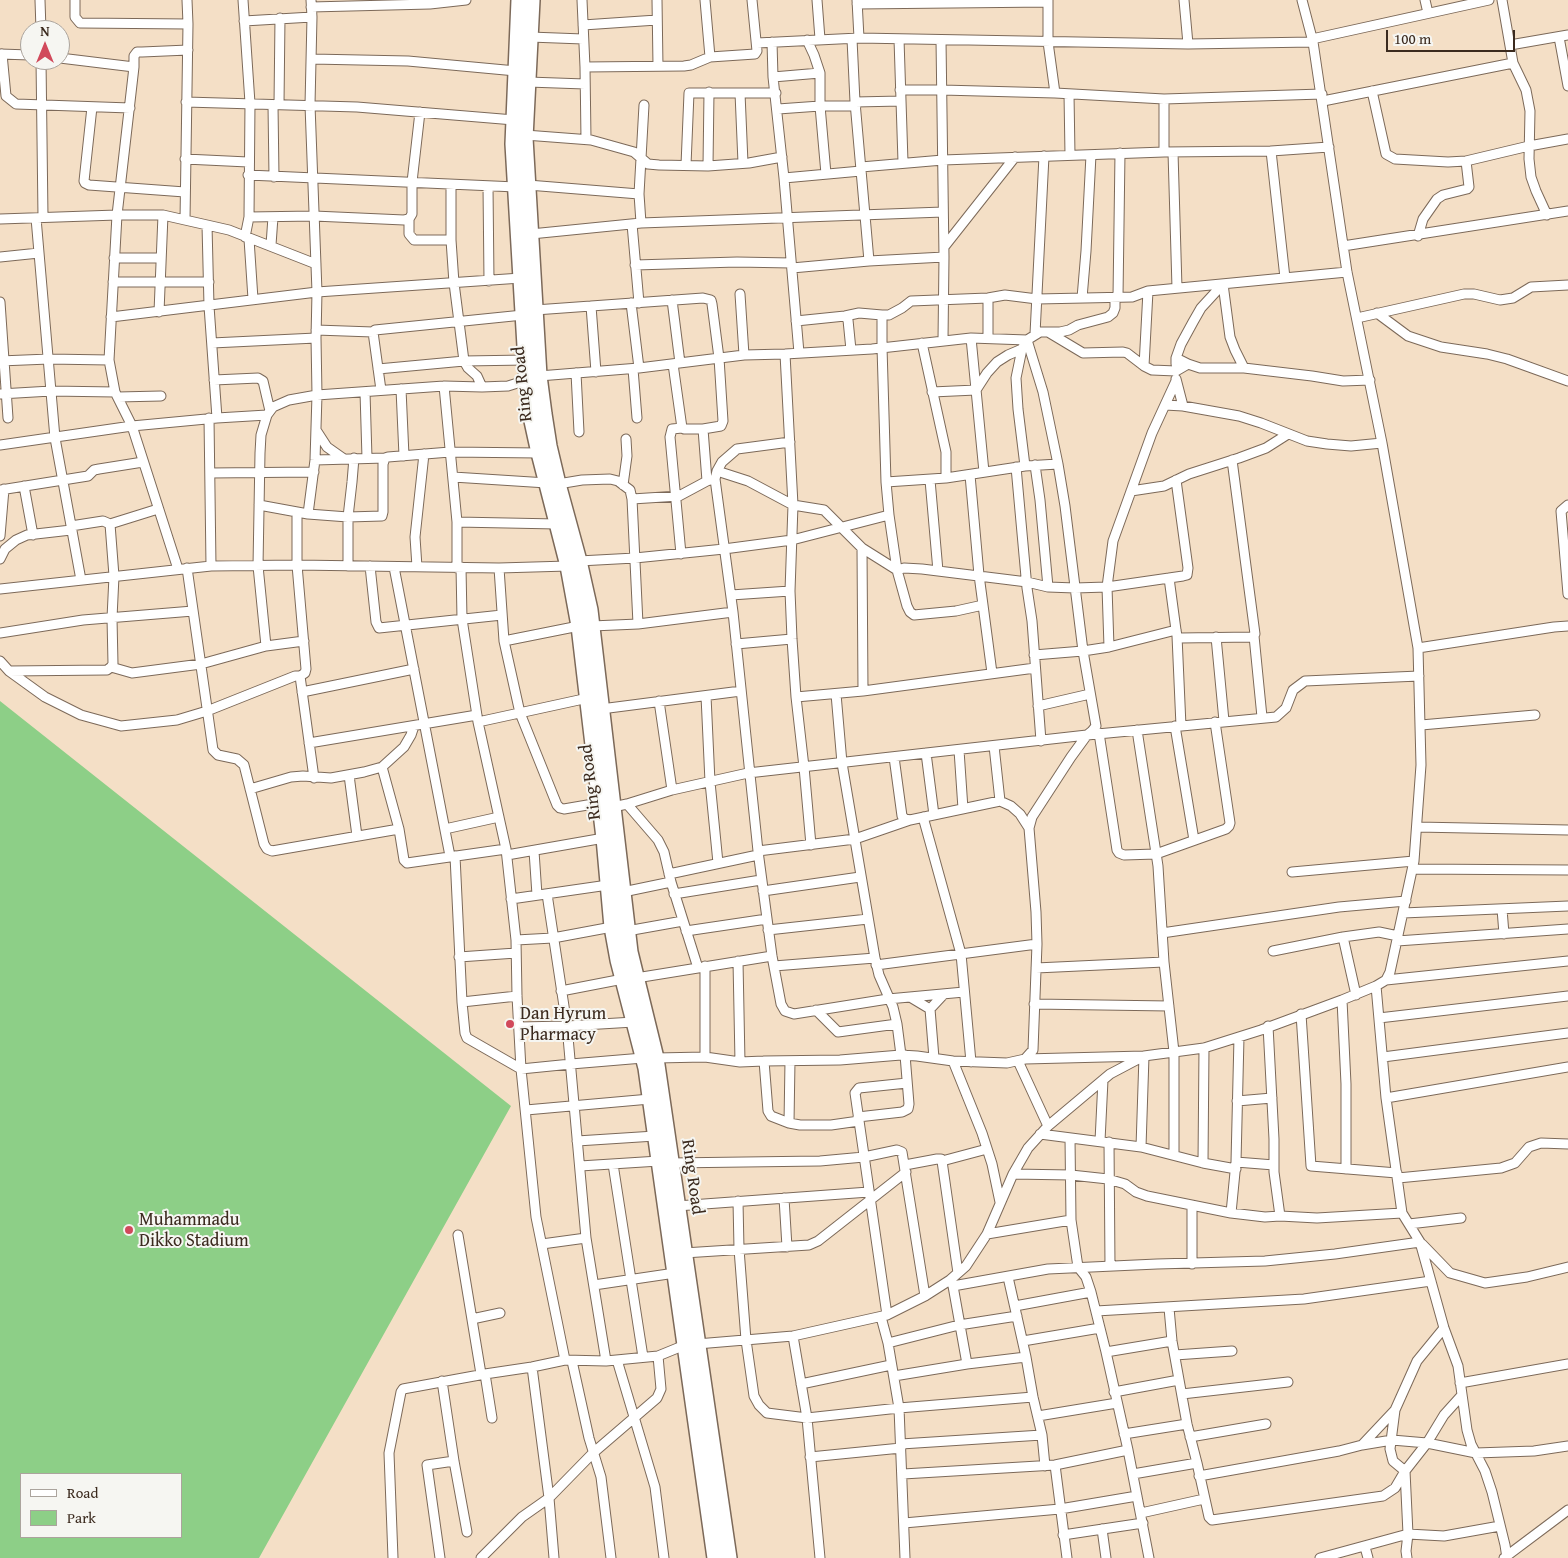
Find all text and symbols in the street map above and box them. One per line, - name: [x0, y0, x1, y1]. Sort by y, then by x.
- north arrow: [20, 20, 70, 70]
- scale bar: [1388, 20, 1517, 52]
- text: N: [40, 21, 50, 41]
- text: 100 m: [1394, 28, 1431, 49]
- street label: Ring Road: [508, 345, 538, 423]
- street label: Ring Road: [576, 743, 606, 821]
- place label: Dan Hyrum Pharmacy: [520, 1003, 606, 1046]
- marker: Dan Hyrum Pharmacy: [504, 1018, 516, 1030]
- street label: Ring Road: [676, 1138, 708, 1216]
- place label: Muhammadu Dikko Stadium: [139, 1209, 249, 1252]
- marker: Muhammadu Dikko Stadium: [123, 1224, 135, 1236]
- legend: [20, 1473, 182, 1538]
- text: Road: [67, 1482, 98, 1503]
- text: Park: [67, 1507, 96, 1528]

